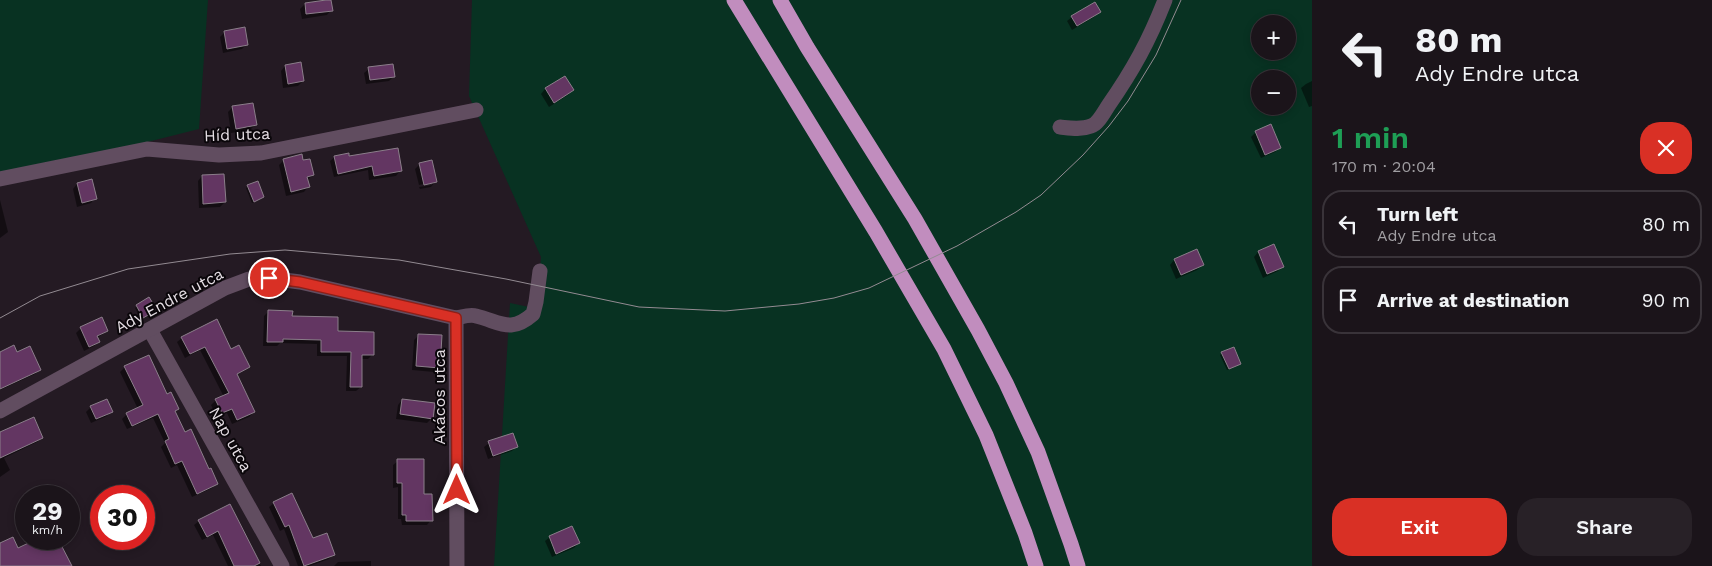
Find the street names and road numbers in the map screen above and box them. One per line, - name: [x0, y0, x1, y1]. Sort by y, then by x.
- street label: Híd utca: [204, 124, 270, 145]
- street label: Ady Endre utca: [112, 264, 226, 337]
- street label: Akácos utca: [430, 349, 449, 445]
- street label: Nap utca: [205, 404, 256, 475]

